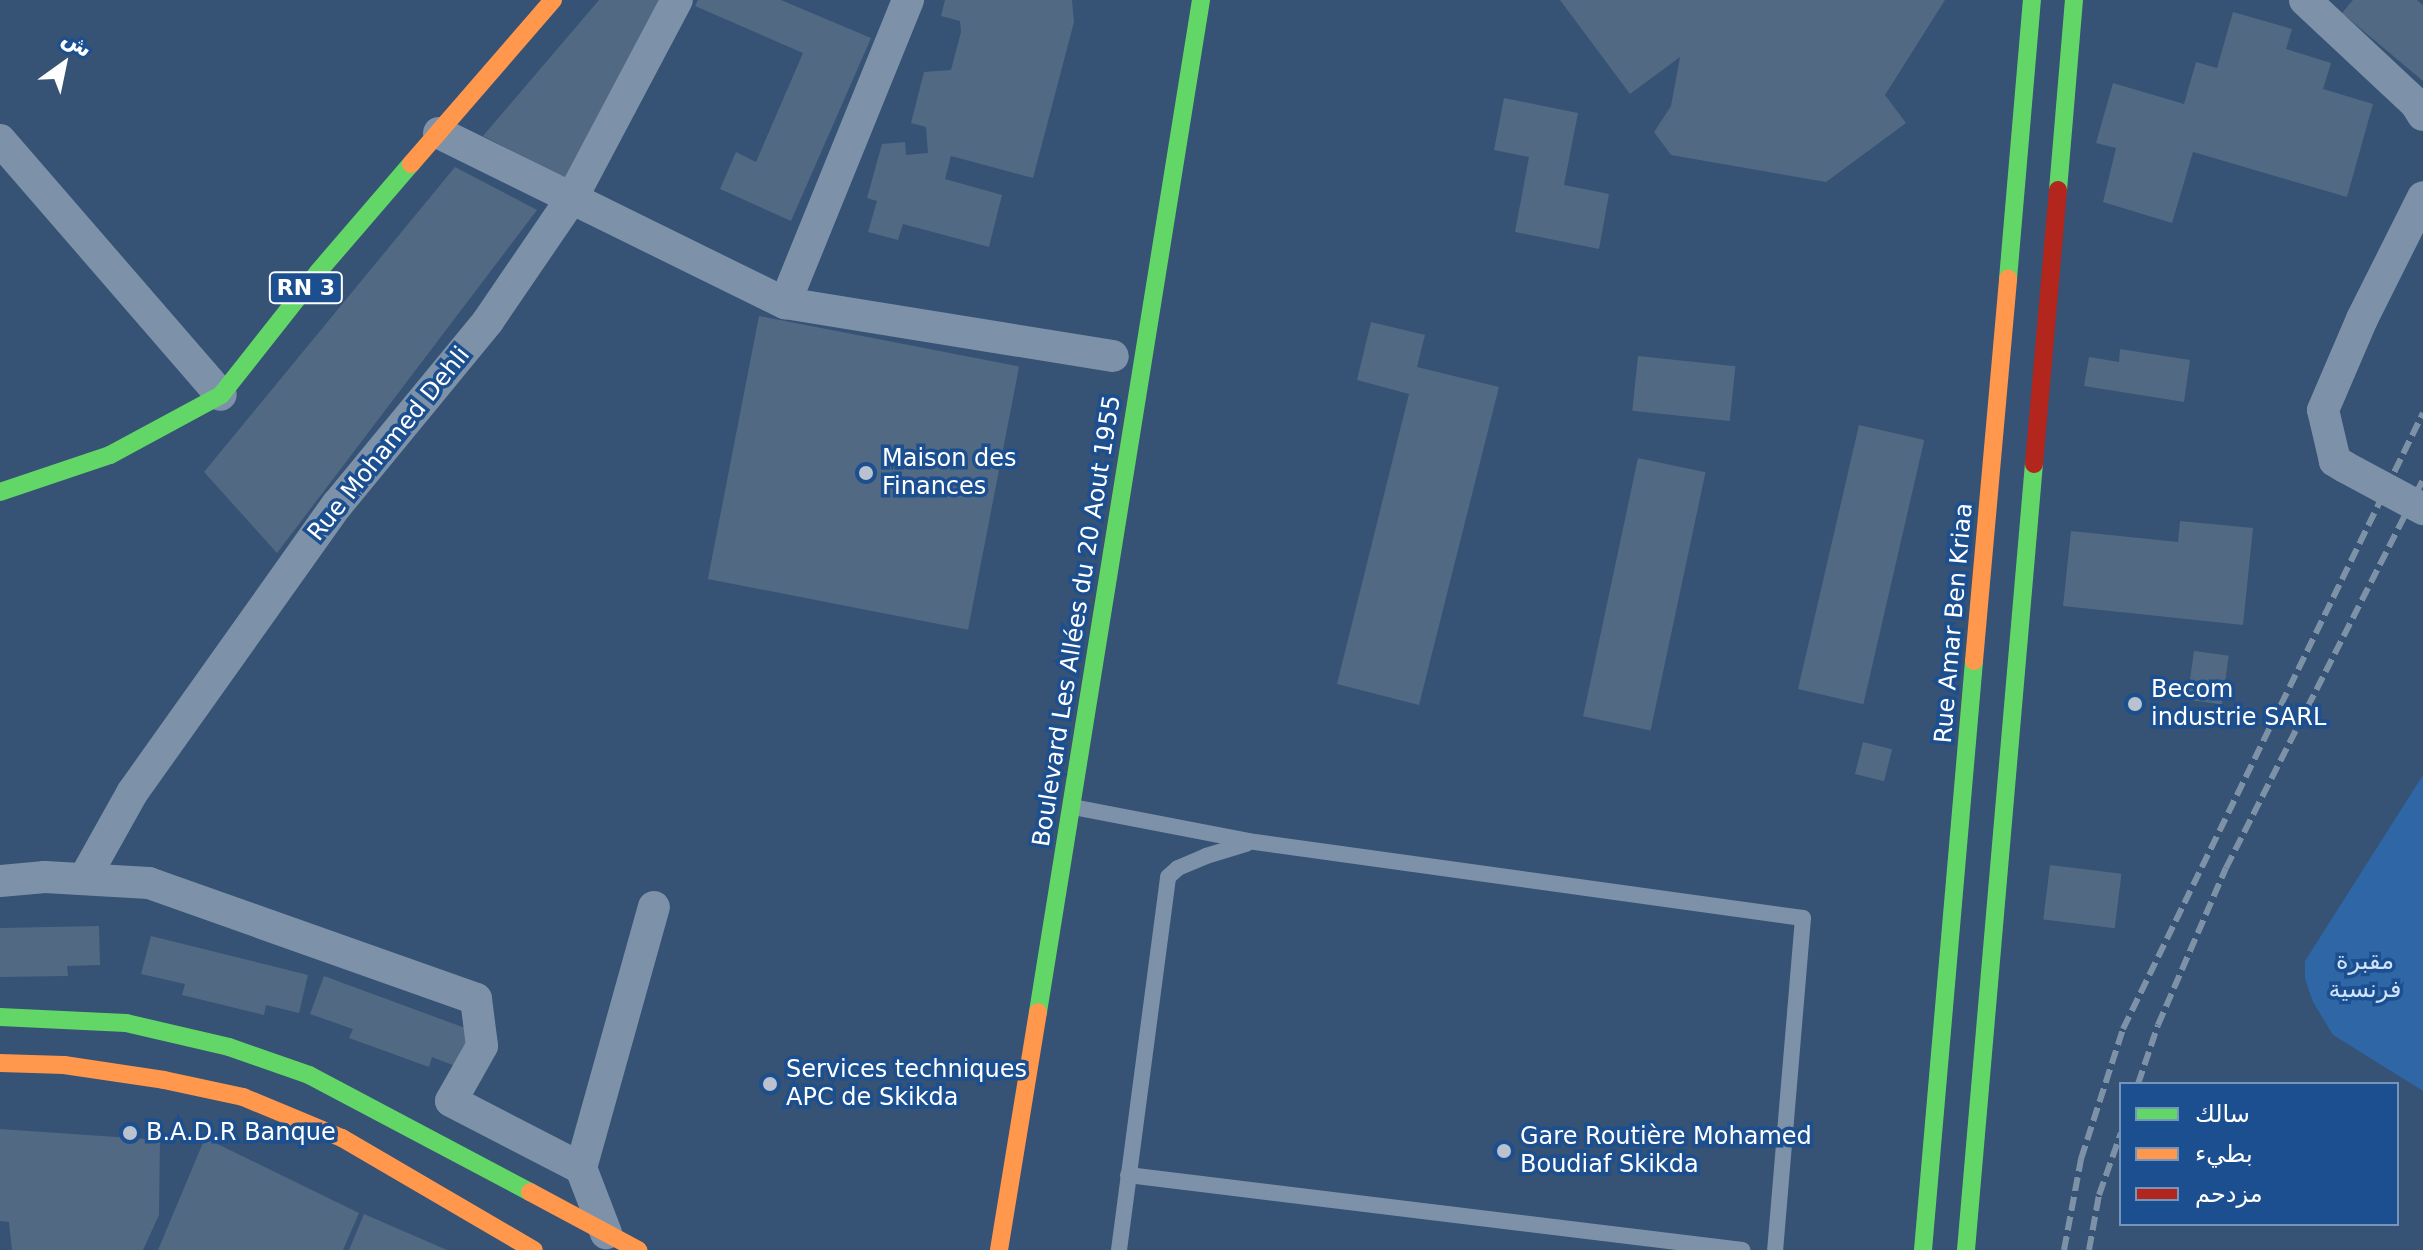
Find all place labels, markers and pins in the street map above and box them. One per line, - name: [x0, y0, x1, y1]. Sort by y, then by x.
- place label: Maison des Finances: [882, 445, 1017, 501]
- marker: Maison des Finances: [857, 464, 875, 482]
- place label: Becom industrie SARL: [2151, 676, 2326, 732]
- marker: Becom industrie SARL: [2126, 695, 2144, 713]
- place label: Services techniques APC de Skikda: [786, 1056, 1027, 1112]
- marker: Services techniques APC de Skikda: [761, 1075, 779, 1093]
- place label: B.A.D.R Banque: [146, 1119, 336, 1147]
- place label: Gare Routière Mohamed Boudiaf Skikda: [1520, 1123, 1812, 1179]
- marker: B.A.D.R Banque: [121, 1124, 139, 1142]
- marker: Gare Routière Mohamed Boudiaf Skikda: [1495, 1142, 1513, 1160]

